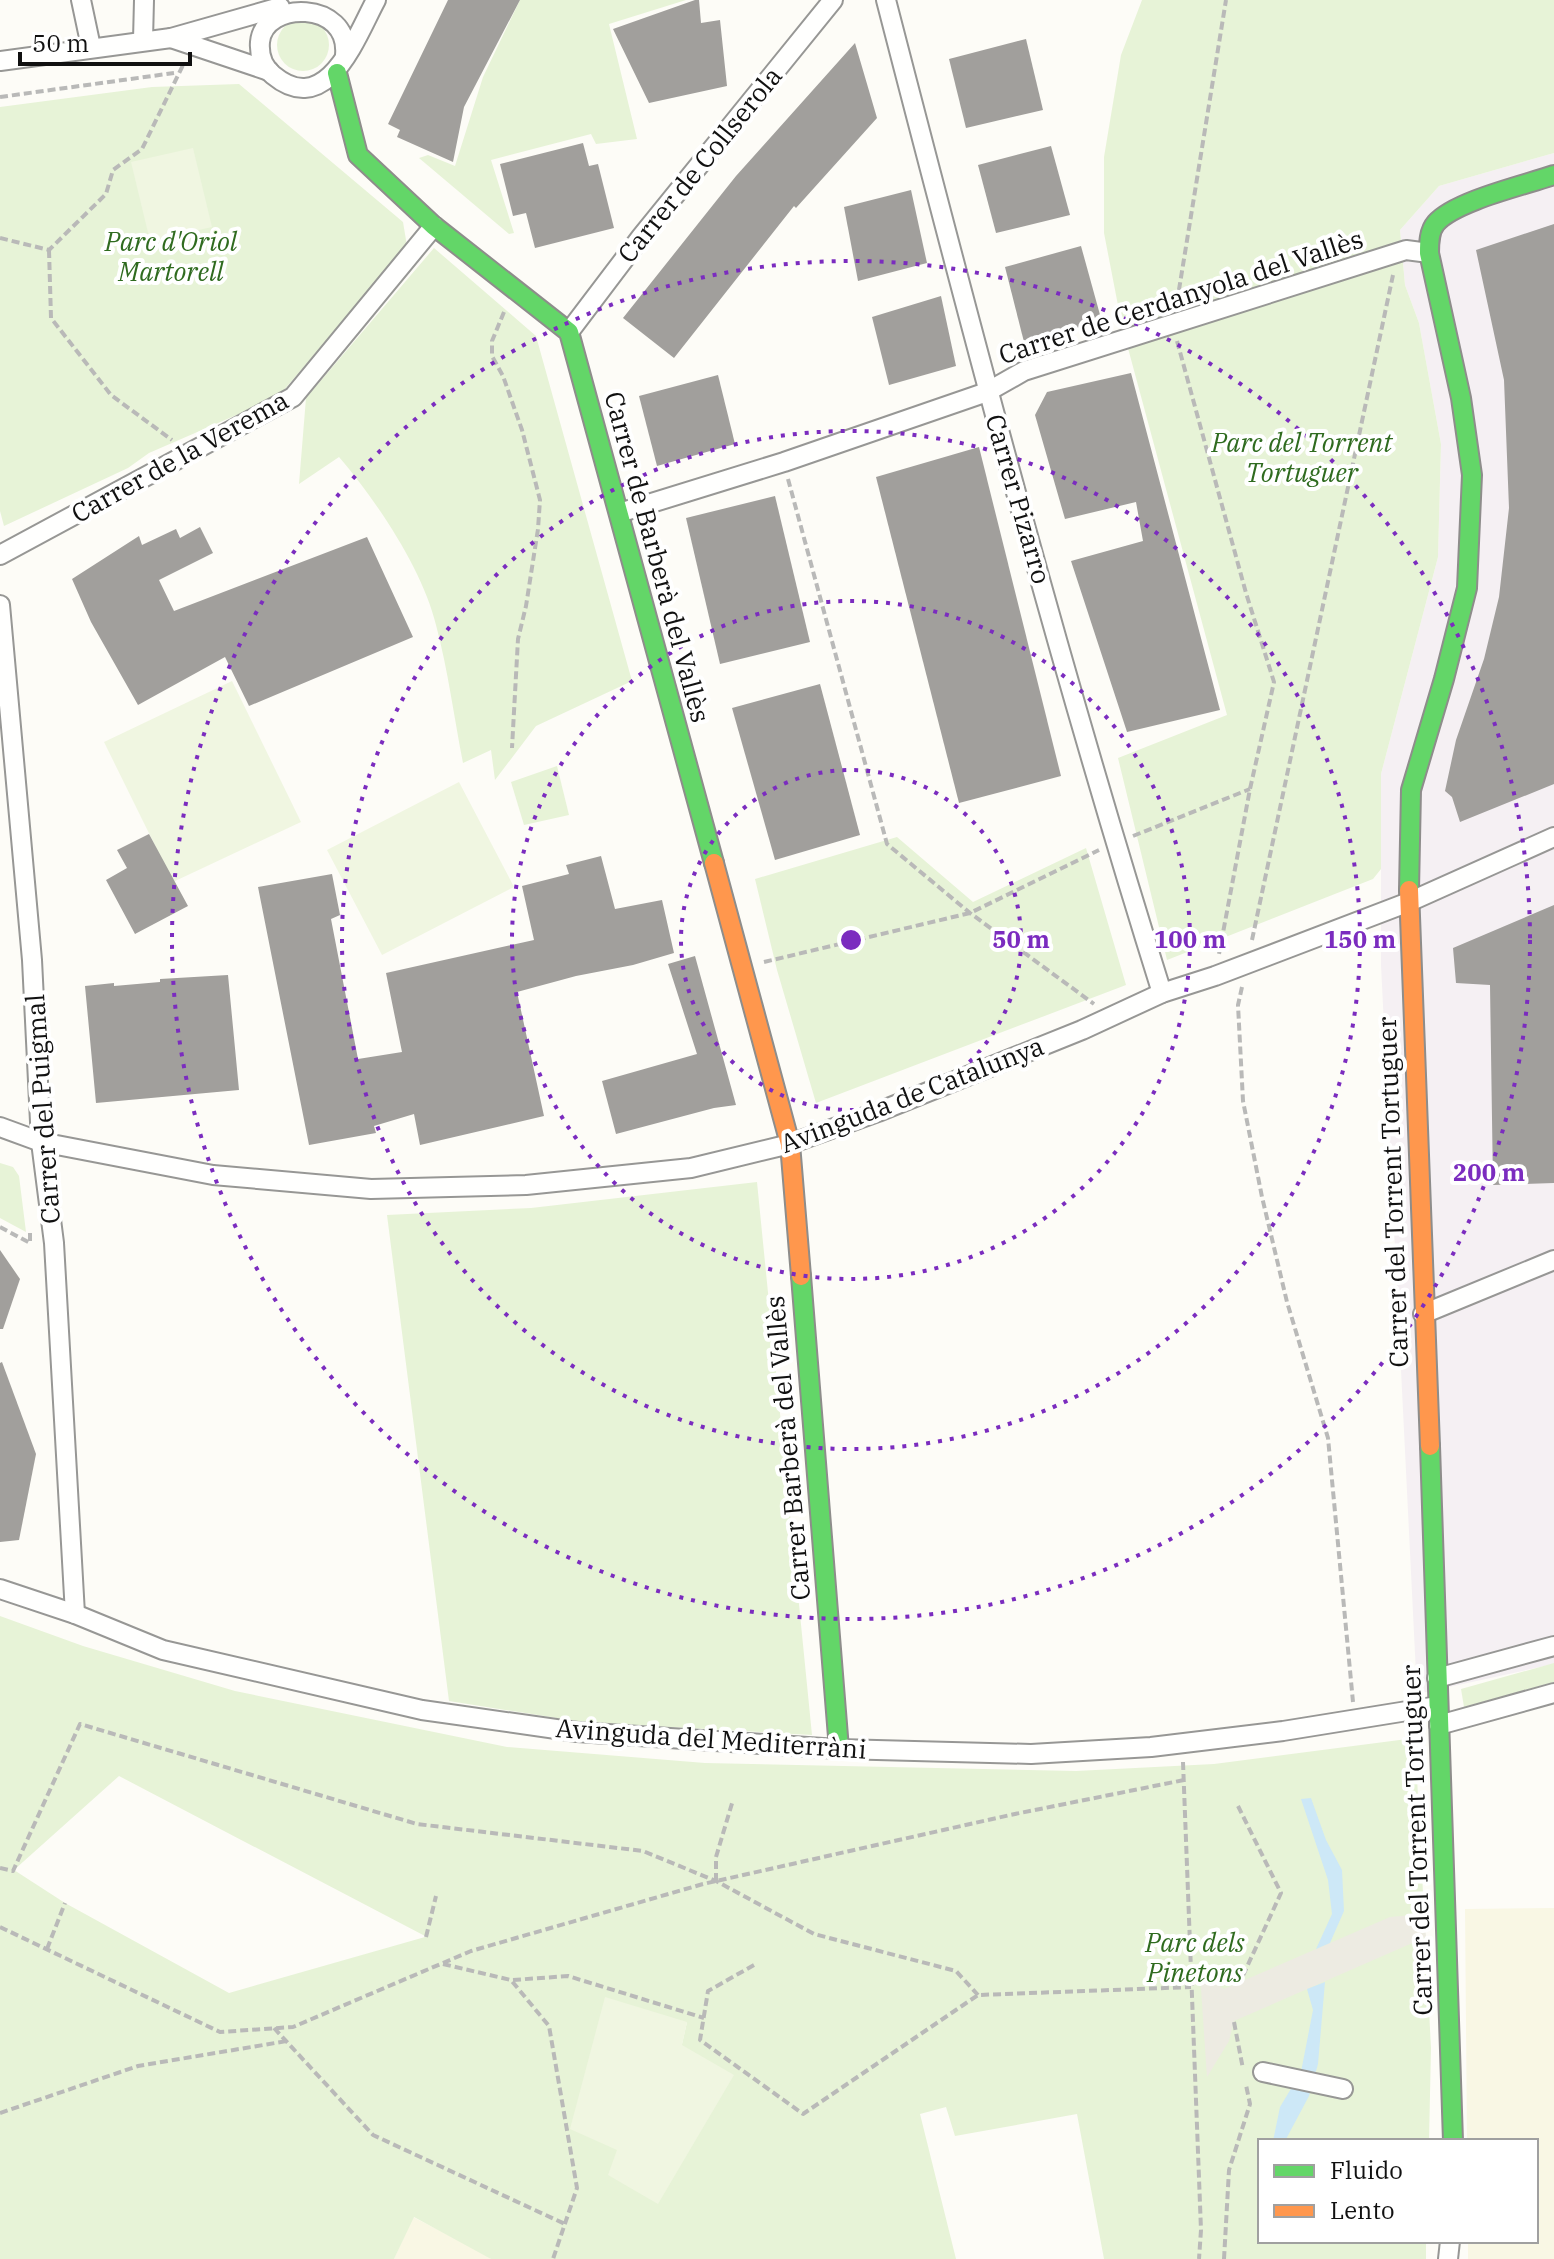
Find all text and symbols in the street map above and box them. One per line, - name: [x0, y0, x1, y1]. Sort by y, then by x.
- scale bar: [20, 16, 190, 66]
- text: 50 m: [32, 27, 89, 59]
- street label: Carrer de Collserola: [610, 59, 789, 269]
- street label: Carrer de Cerdanyola del Vallès: [994, 221, 1367, 371]
- park label: Parc d'Oriol Martorell: [104, 224, 238, 288]
- street label: Carrer de la Verema: [65, 382, 294, 530]
- street label: Carrer de Barberà del Vallès: [597, 387, 719, 726]
- street label: Carrer Pizarro: [979, 410, 1059, 587]
- park label: Parc del Torrent Tortuguer: [1210, 425, 1393, 489]
- text: 50 m: [992, 923, 1050, 955]
- text: 100 m: [1154, 923, 1226, 955]
- text: 150 m: [1324, 923, 1396, 955]
- centre of rings: [837, 926, 865, 954]
- street label: Carrer del Puigmal: [17, 993, 67, 1225]
- street label: Carrer del Torrent Tortuguer: [1369, 1015, 1415, 1368]
- street label: Avinguda de Catalunya: [775, 1028, 1048, 1160]
- text: 200 m: [1453, 1156, 1525, 1188]
- street label: Carrer Barberà del Vallès: [757, 1294, 817, 1602]
- street label: Carrer del Torrent Tortuguer: [1393, 1663, 1439, 2016]
- street label: Avinguda del Mediterràni: [554, 1710, 868, 1766]
- park label: Parc dels Pinetons: [1144, 1925, 1245, 1989]
- legend: [1258, 2139, 1538, 2243]
- text: Fluido: [1330, 2154, 1403, 2186]
- text: Lento: [1330, 2194, 1394, 2226]

